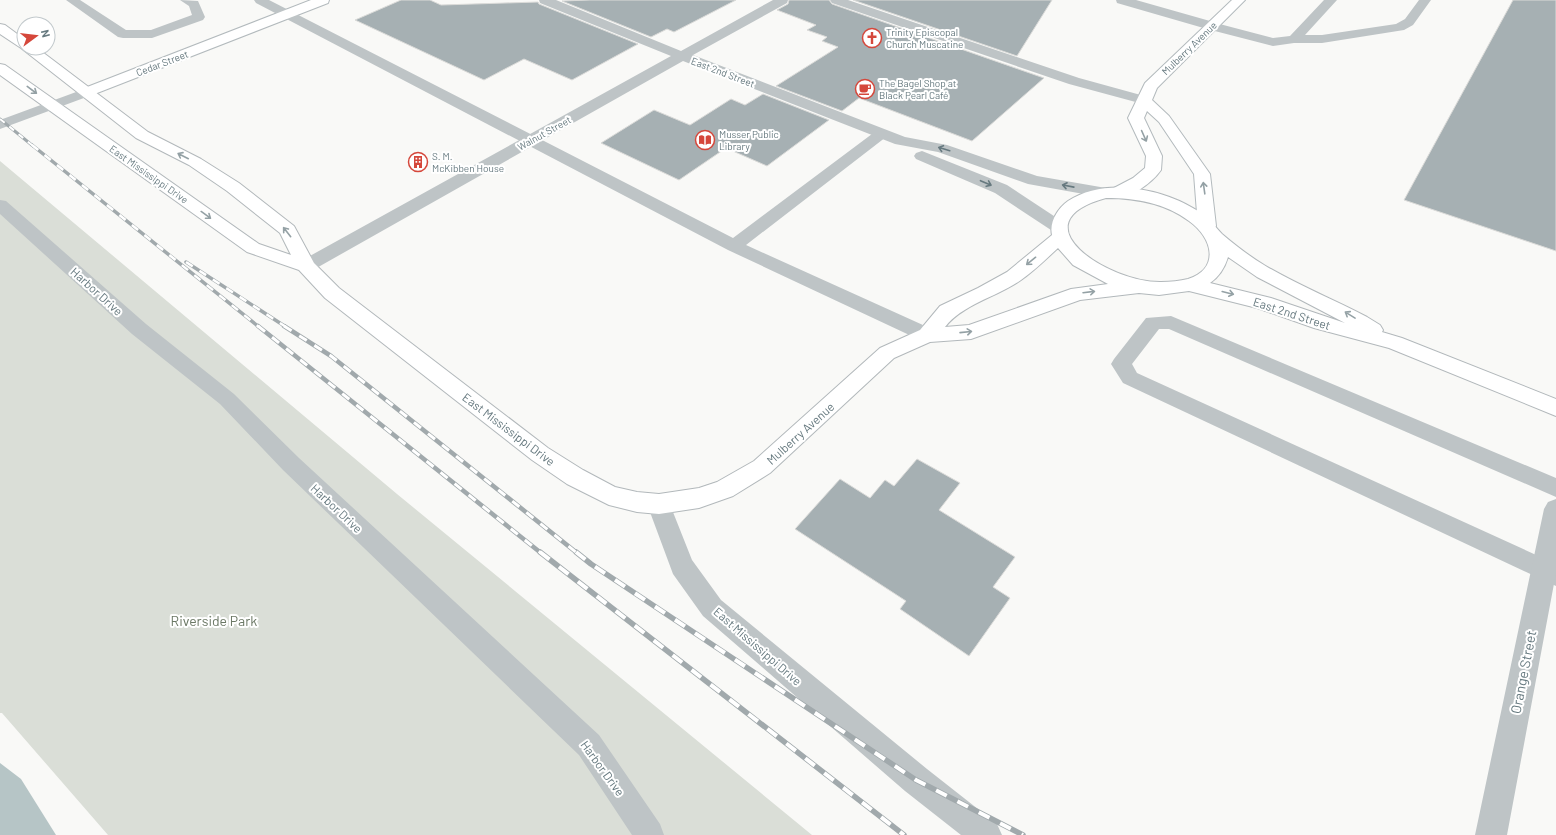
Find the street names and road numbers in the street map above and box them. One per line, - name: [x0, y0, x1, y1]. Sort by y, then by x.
- street label: Mulberry Avenue: [1159, 19, 1219, 77]
- street label: Cedar Street: [134, 47, 190, 78]
- street label: East 2nd Street: [690, 54, 757, 90]
- street label: Walnut Street: [515, 113, 573, 153]
- street label: East Mississippi Drive: [107, 142, 191, 206]
- street label: Harbor Drive: [68, 264, 126, 318]
- street label: East 2nd Street: [1252, 294, 1332, 332]
- street label: East Mississippi Drive: [460, 390, 558, 468]
- street label: Mulberry Avenue: [763, 399, 837, 467]
- street label: Harbor Drive: [309, 481, 365, 535]
- street label: East Mississippi Drive: [711, 604, 805, 688]
- street label: Orange Street: [1507, 629, 1539, 715]
- street label: Harbor Drive: [578, 738, 628, 798]

